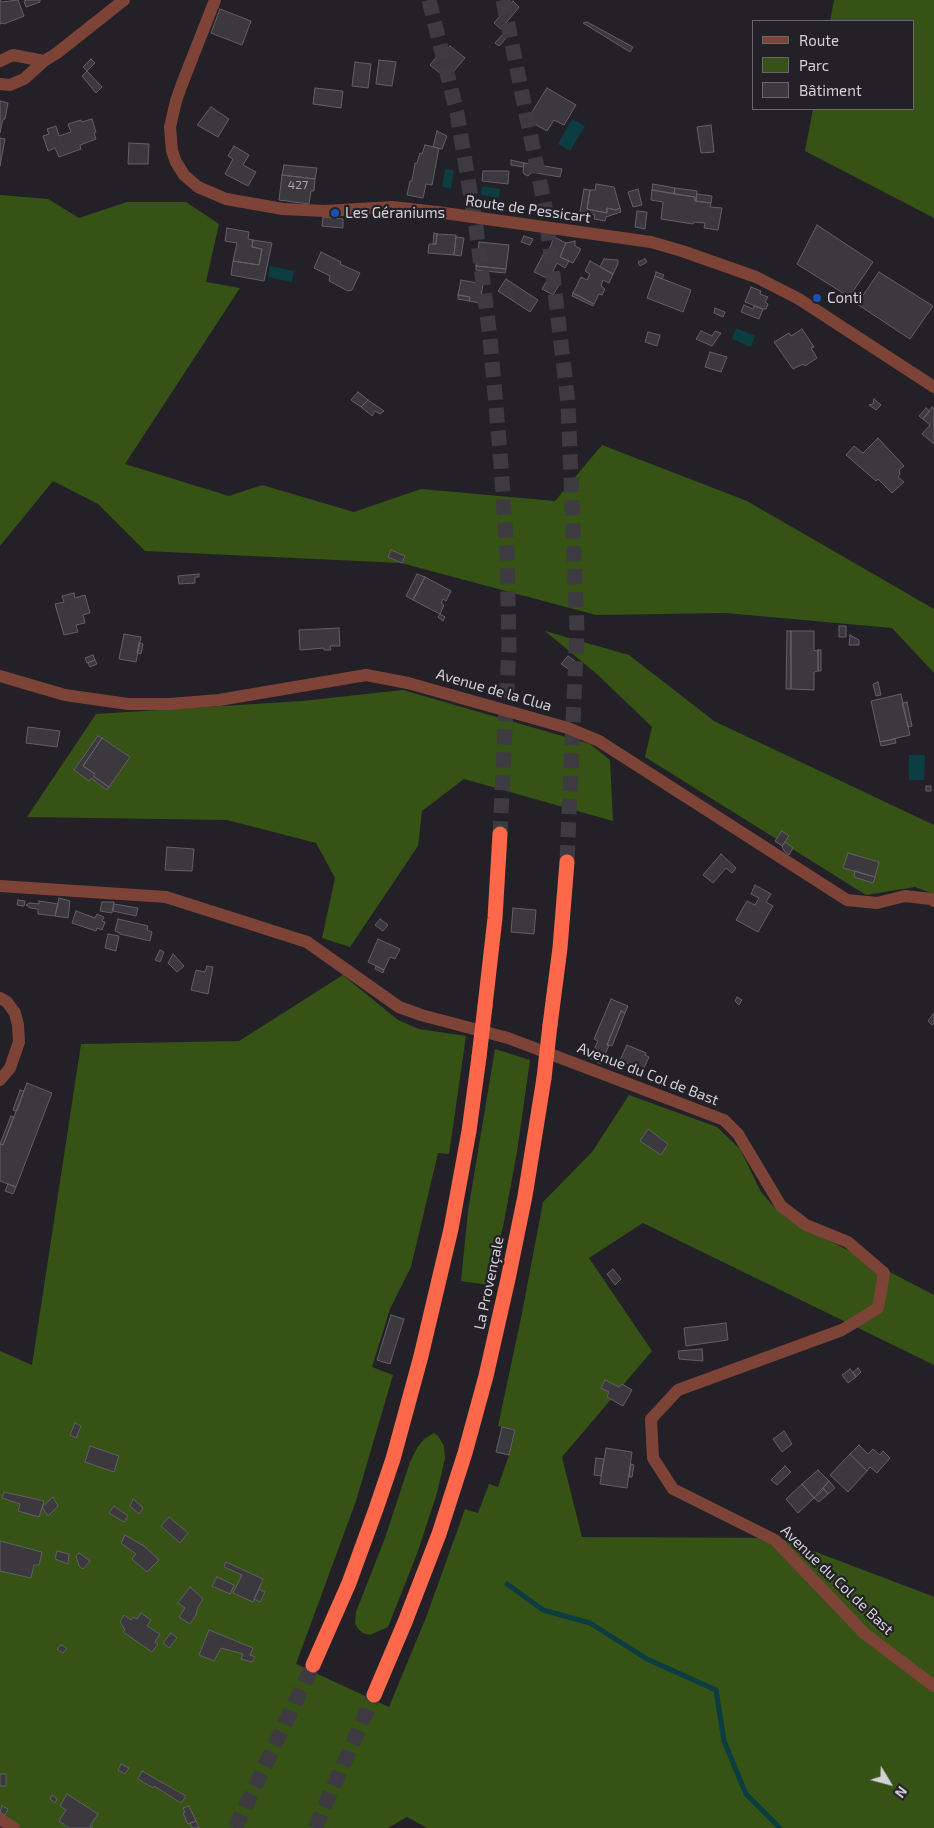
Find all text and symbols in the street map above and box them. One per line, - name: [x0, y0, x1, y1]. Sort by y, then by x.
- legend: [752, 20, 914, 110]
- text: Route: [799, 31, 839, 49]
- text: Parc: [799, 56, 829, 74]
- text: Bâtiment: [799, 81, 862, 99]
- house number: 427: [288, 178, 308, 192]
- street label: Route de Pessicart: [464, 191, 592, 227]
- place label: Les Géraniums: [345, 204, 445, 222]
- marker: Les Géraniums: [329, 207, 341, 219]
- place label: Conti: [827, 289, 862, 307]
- marker: Conti: [811, 292, 823, 304]
- street label: Avenue de la Clua: [434, 665, 554, 715]
- street label: Avenue du Col de Bast: [575, 1039, 721, 1109]
- street label: La Provençale: [470, 1235, 508, 1331]
- street label: Avenue du Col de Bast: [777, 1521, 897, 1639]
- north arrow: [864, 1758, 914, 1808]
- text: N: [892, 1783, 911, 1801]

